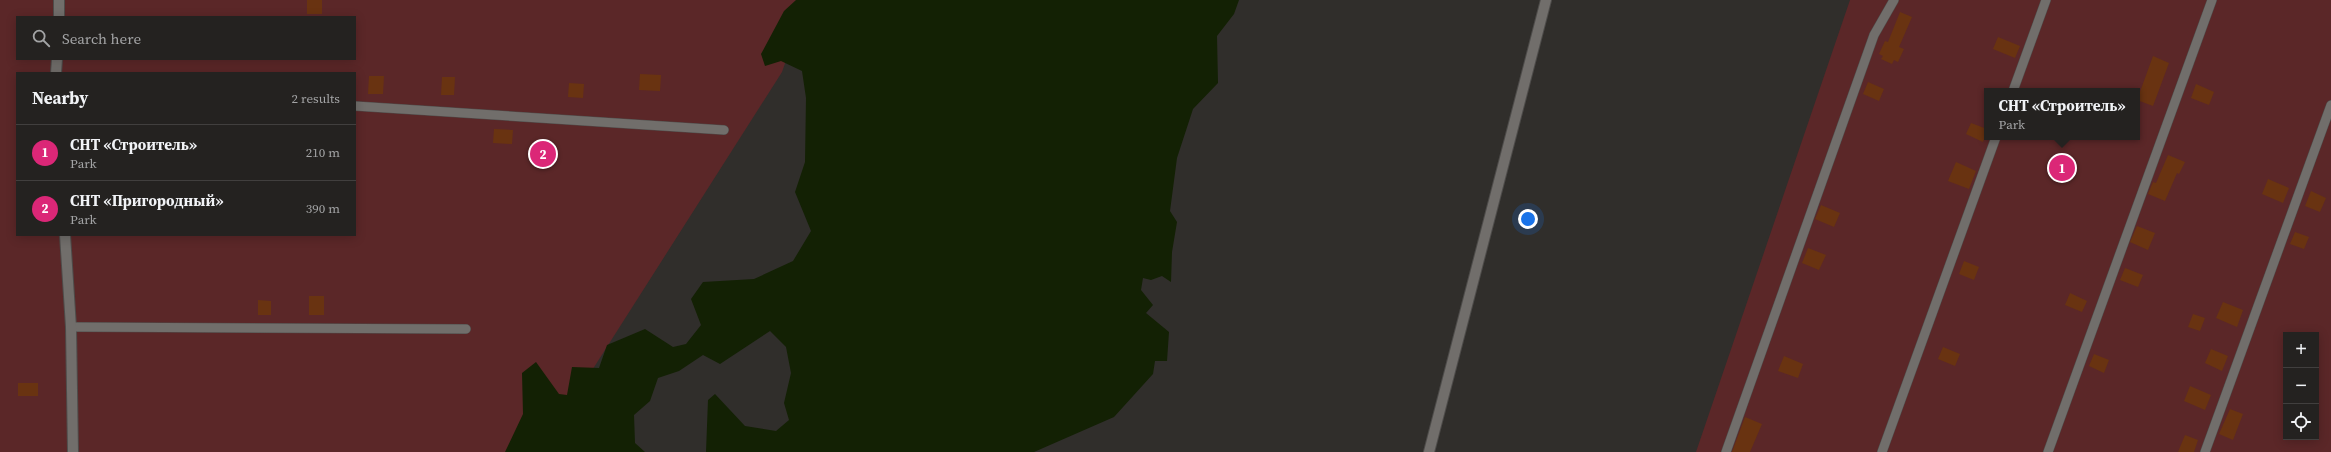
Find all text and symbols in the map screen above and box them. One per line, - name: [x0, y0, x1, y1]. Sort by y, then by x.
- search box: [16, 16, 356, 60]
- icon: search: [30, 27, 52, 49]
- text: Search here: [62, 28, 141, 49]
- text: Nearby: [32, 86, 88, 110]
- popup: [1984, 88, 2140, 140]
- text: 2 results: [292, 90, 340, 107]
- text: СНТ «Строитель»: [1998, 95, 2126, 116]
- text: Park: [1998, 116, 2025, 133]
- text: СНТ «Строитель»: [70, 134, 197, 155]
- pin: 2: [530, 139, 556, 169]
- text: 1: [41, 144, 49, 161]
- text: 210 m: [306, 144, 340, 161]
- pin: 1: [2049, 153, 2075, 183]
- text: Park: [70, 155, 97, 172]
- text: СНТ «Пригородный»: [70, 190, 224, 211]
- text: 2: [41, 200, 49, 217]
- text: 390 m: [306, 200, 340, 217]
- your location: [1518, 209, 1538, 229]
- text: Park: [70, 211, 97, 228]
- map controls: [2283, 332, 2319, 440]
- button: +: [2283, 332, 2319, 368]
- button: −: [2283, 368, 2319, 404]
- button: locate: [2283, 404, 2319, 440]

